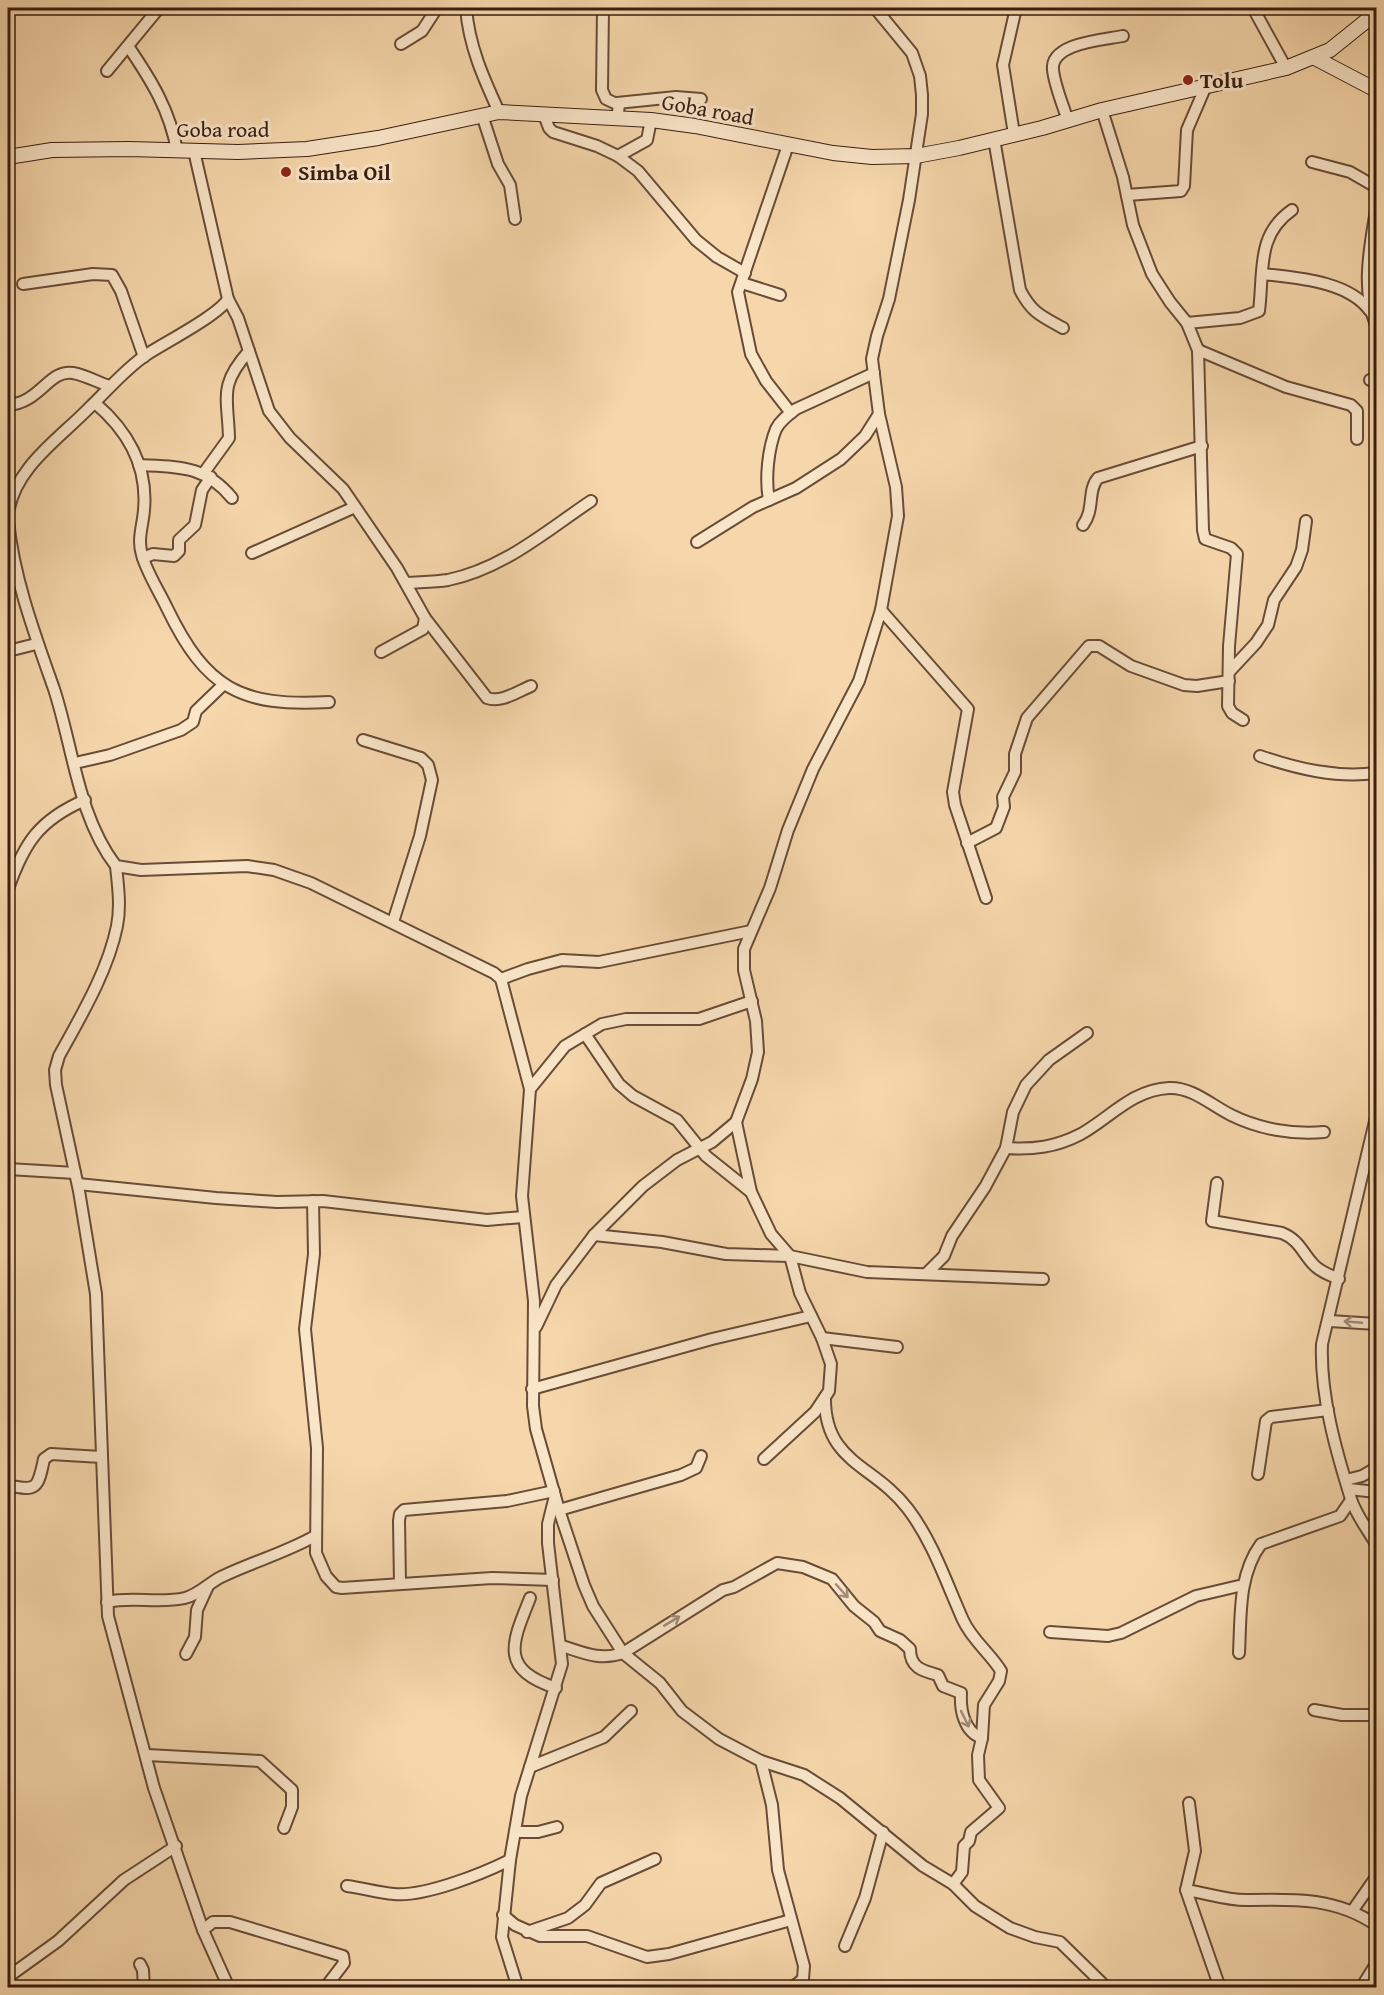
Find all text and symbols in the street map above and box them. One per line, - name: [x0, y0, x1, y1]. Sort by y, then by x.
- place label: Tolu: [1200, 64, 1244, 96]
- marker: Tolu: [1181, 73, 1195, 87]
- street label: Goba road: [659, 85, 757, 133]
- street label: Goba road: [177, 113, 270, 145]
- place label: Simba Oil: [298, 156, 391, 188]
- marker: Simba Oil: [279, 165, 293, 179]
- one-way arrow: [1344, 1317, 1363, 1328]
- one-way arrow: [835, 1583, 849, 1598]
- one-way arrow: [663, 1614, 680, 1627]
- one-way arrow: [960, 1710, 972, 1728]

